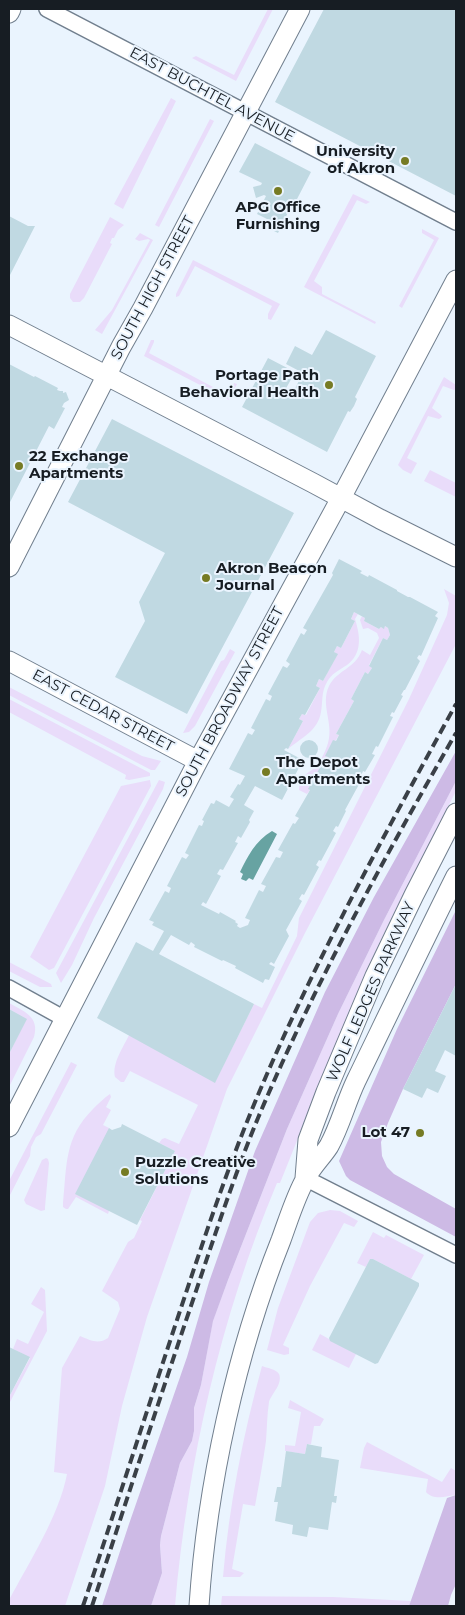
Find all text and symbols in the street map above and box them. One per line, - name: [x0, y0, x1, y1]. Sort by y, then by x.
- street label: EAST BUCHTEL AVENUE: [126, 44, 298, 146]
- place label: University of Akron: [316, 143, 395, 178]
- marker: University of Akron: [399, 155, 411, 167]
- marker: APG Office Furnishing: [272, 185, 284, 197]
- place label: APG Office Furnishing: [235, 199, 321, 234]
- street label: SOUTH HIGH STREET: [108, 213, 198, 363]
- place label: Portage Path Behavioral Health: [179, 367, 319, 402]
- marker: Portage Path Behavioral Health: [323, 379, 335, 391]
- place label: 22 Exchange Apartments: [29, 448, 128, 483]
- marker: 22 Exchange Apartments: [13, 460, 25, 472]
- place label: Akron Beacon Journal: [216, 560, 327, 595]
- marker: Akron Beacon Journal: [200, 572, 212, 584]
- street label: SOUTH BROADWAY STREET: [172, 604, 288, 800]
- street label: EAST CEDAR STREET: [29, 666, 177, 756]
- place label: The Depot Apartments: [276, 754, 370, 789]
- marker: The Depot Apartments: [260, 766, 272, 778]
- street label: WOLF LEDGES PARKWAY: [323, 899, 419, 1085]
- place label: Lot 47: [361, 1124, 410, 1142]
- marker: Lot 47: [414, 1127, 426, 1139]
- place label: Puzzle Creative Solutions: [135, 1154, 256, 1189]
- marker: Puzzle Creative Solutions: [119, 1166, 131, 1178]

